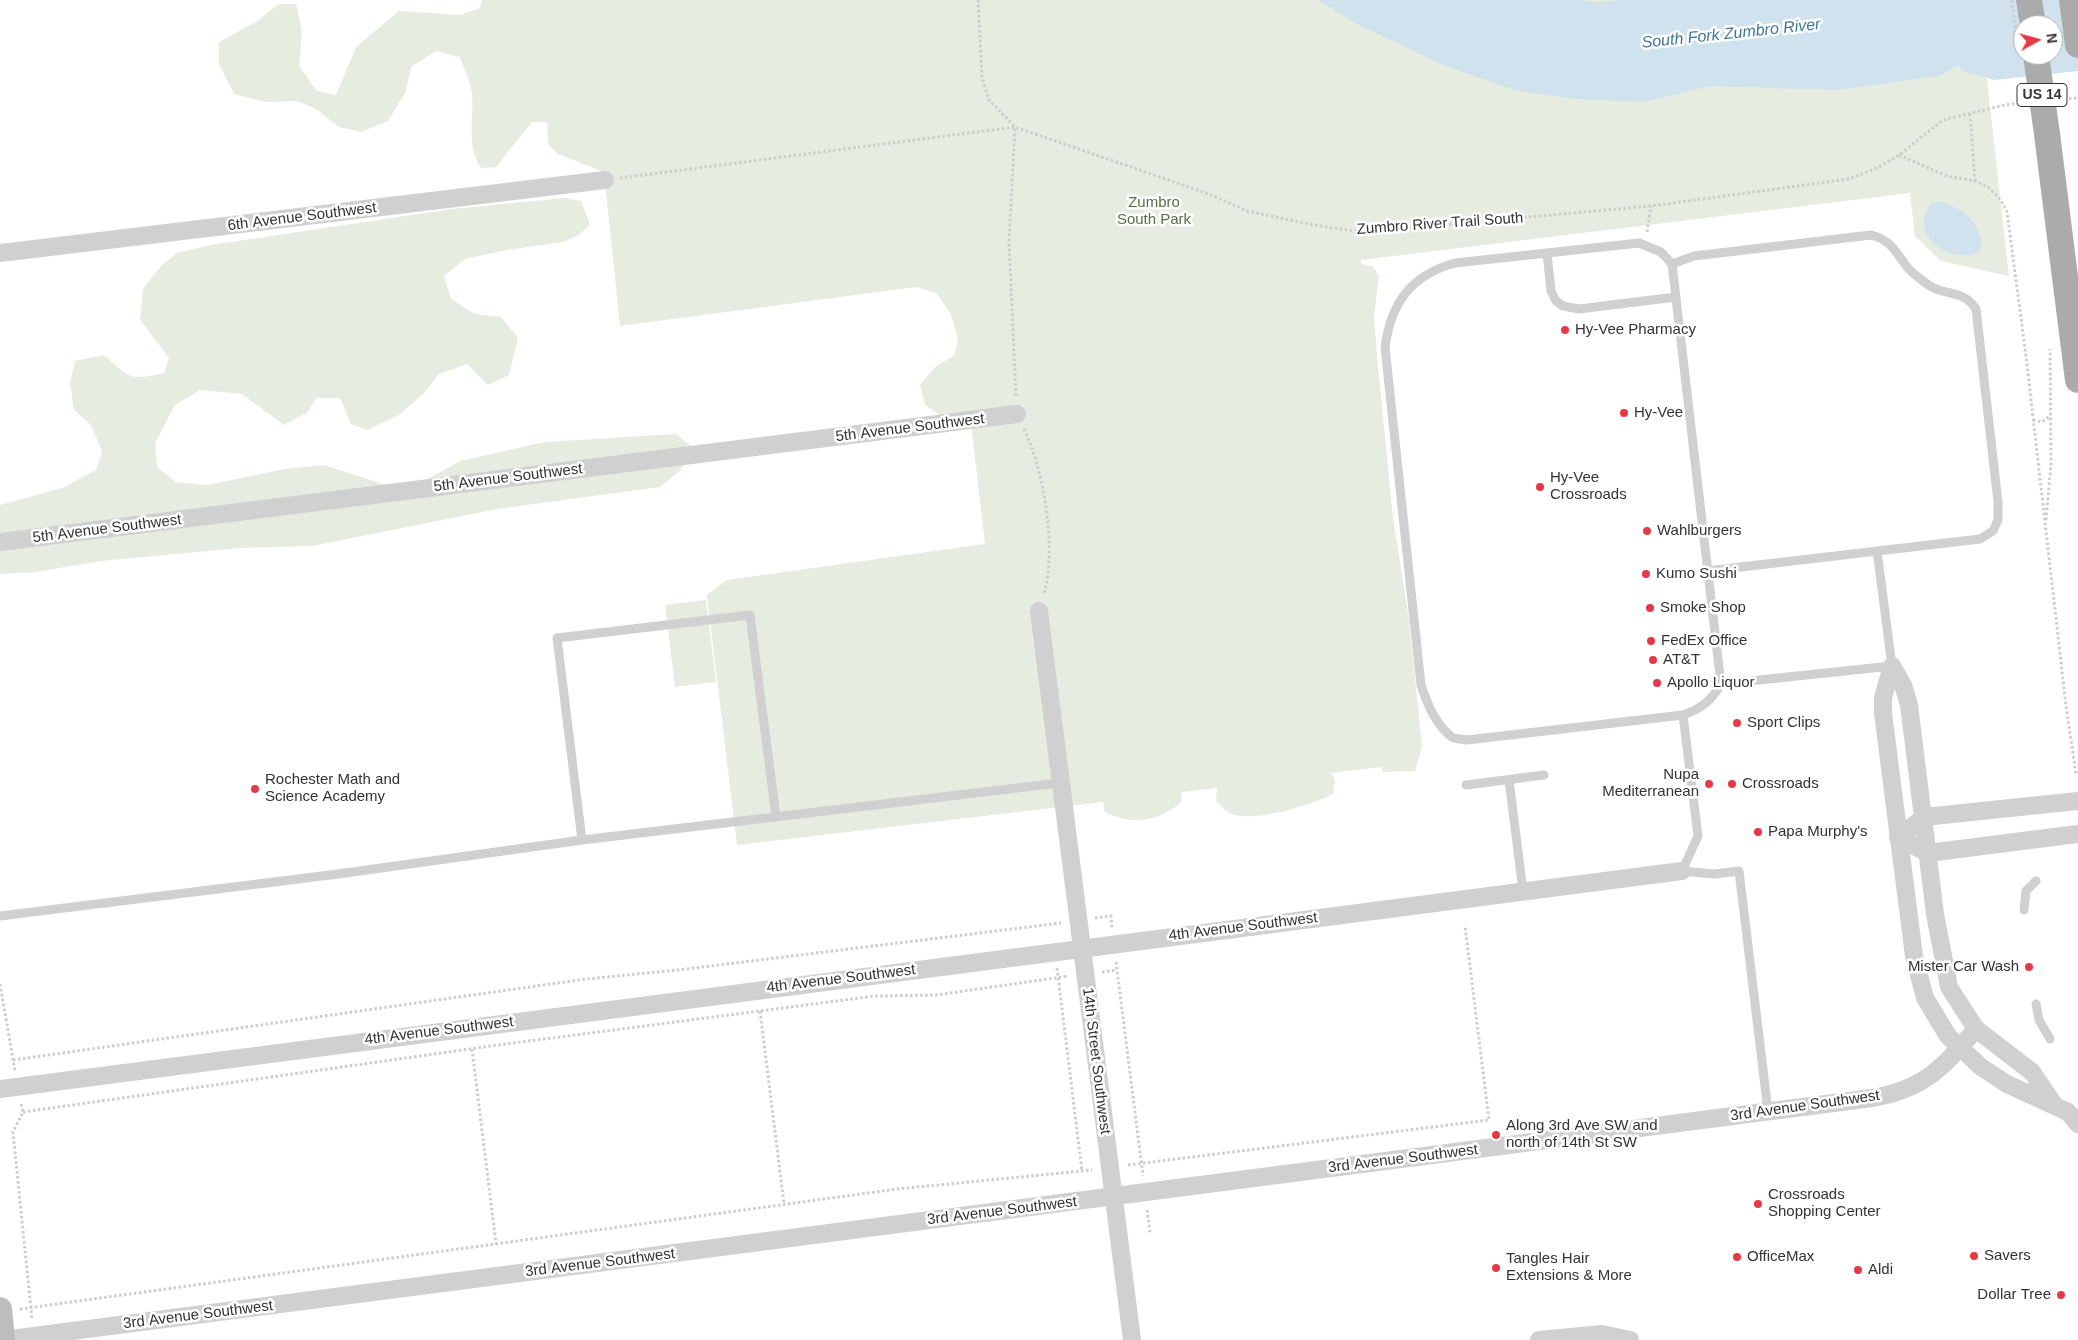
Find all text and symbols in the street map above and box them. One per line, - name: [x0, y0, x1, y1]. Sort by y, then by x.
- water label: South Fork Zumbro River: [1641, 15, 1821, 53]
- north arrow: [2013, 15, 2063, 65]
- text: N: [2043, 32, 2060, 44]
- road number: US 14: [2017, 84, 2067, 106]
- park label: Zumbro South Park: [1117, 194, 1191, 229]
- street label: 6th Avenue Southwest: [227, 199, 377, 235]
- street label: Zumbro River Trail South: [1356, 209, 1524, 239]
- place label: Hy-Vee Pharmacy: [1575, 321, 1696, 339]
- marker: Hy-Vee Pharmacy: [1559, 324, 1571, 336]
- place label: Hy-Vee: [1634, 404, 1683, 422]
- marker: Hy-Vee: [1618, 407, 1630, 419]
- street label: 5th Avenue Southwest: [835, 410, 985, 446]
- street label: 5th Avenue Southwest: [433, 460, 583, 496]
- place label: Hy-Vee Crossroads: [1550, 469, 1627, 504]
- marker: Hy-Vee Crossroads: [1534, 481, 1546, 493]
- street label: 5th Avenue Southwest: [32, 511, 182, 547]
- place label: Wahlburgers: [1657, 522, 1741, 540]
- marker: Wahlburgers: [1641, 525, 1653, 537]
- place label: Kumo Sushi: [1656, 565, 1737, 583]
- marker: Kumo Sushi: [1640, 568, 1652, 580]
- place label: Smoke Shop: [1660, 599, 1746, 617]
- marker: Smoke Shop: [1644, 602, 1656, 614]
- place label: FedEx Office: [1661, 632, 1747, 650]
- marker: FedEx Office: [1645, 635, 1657, 647]
- place label: AT&T: [1663, 651, 1700, 669]
- marker: AT&T: [1647, 654, 1659, 666]
- place label: Apollo Liquor: [1667, 674, 1755, 692]
- marker: Apollo Liquor: [1651, 677, 1663, 689]
- place label: Sport Clips: [1747, 714, 1820, 732]
- marker: Sport Clips: [1731, 717, 1743, 729]
- place label: Nupa Mediterranean: [1602, 766, 1699, 801]
- place label: Rochester Math and Science Academy: [265, 771, 400, 806]
- place label: Crossroads: [1742, 775, 1819, 793]
- marker: Nupa Mediterranean: [1703, 778, 1715, 790]
- marker: Crossroads: [1726, 778, 1738, 790]
- marker: Rochester Math and Science Academy: [249, 783, 261, 795]
- place label: Papa Murphy's: [1768, 823, 1868, 841]
- marker: Papa Murphy's: [1752, 826, 1764, 838]
- street label: 4th Avenue Southwest: [1168, 909, 1318, 945]
- place label: Mister Car Wash: [1908, 958, 2019, 976]
- street label: 4th Avenue Southwest: [766, 961, 916, 997]
- marker: Mister Car Wash: [2023, 961, 2035, 973]
- street label: 14th Street Southwest: [1078, 987, 1114, 1135]
- street label: 4th Avenue Southwest: [364, 1013, 514, 1049]
- street label: 3rd Avenue Southwest: [1729, 1087, 1881, 1125]
- place label: Along 3rd Ave SW and north of 14th St SW: [1506, 1117, 1657, 1152]
- marker: Along 3rd Ave SW and north of 14th St SW: [1490, 1129, 1502, 1141]
- street label: 3rd Avenue Southwest: [1327, 1141, 1479, 1177]
- place label: Crossroads Shopping Center: [1768, 1186, 1881, 1221]
- street label: 3rd Avenue Southwest: [926, 1193, 1078, 1229]
- marker: Crossroads Shopping Center: [1752, 1198, 1764, 1210]
- street label: 3rd Avenue Southwest: [524, 1245, 676, 1281]
- place label: Savers: [1984, 1247, 2031, 1265]
- place label: OfficeMax: [1747, 1248, 1814, 1266]
- place label: Tangles Hair Extensions & More: [1506, 1250, 1632, 1285]
- marker: Savers: [1968, 1250, 1980, 1262]
- marker: OfficeMax: [1731, 1251, 1743, 1263]
- place label: Aldi: [1868, 1261, 1893, 1279]
- marker: Tangles Hair Extensions & More: [1490, 1262, 1502, 1274]
- marker: Aldi: [1852, 1264, 1864, 1276]
- place label: Dollar Tree: [1977, 1286, 2051, 1304]
- marker: Dollar Tree: [2055, 1289, 2067, 1301]
- street label: 3rd Avenue Southwest: [122, 1297, 274, 1333]

